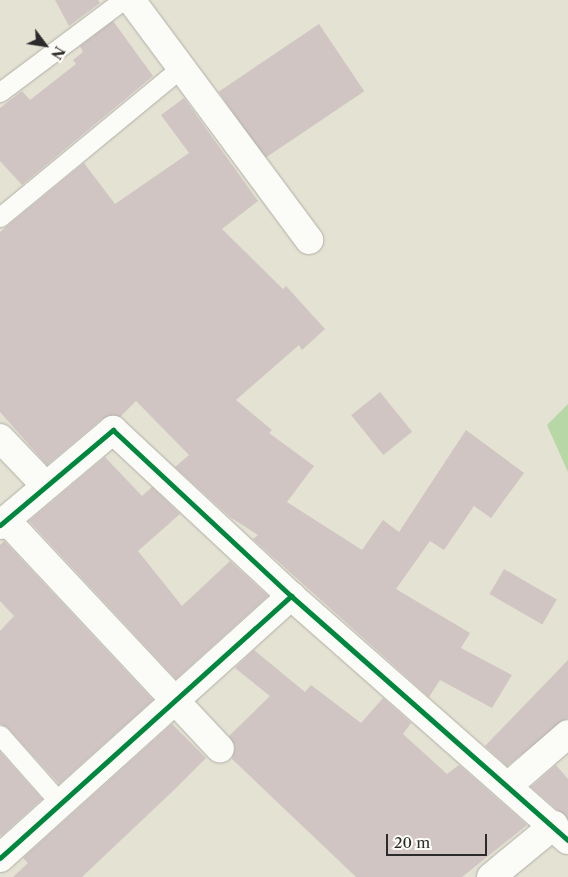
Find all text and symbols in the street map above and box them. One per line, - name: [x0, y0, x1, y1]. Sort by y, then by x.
- north arrow: [20, 20, 70, 70]
- text: N: [47, 43, 69, 63]
- scale bar: [388, 824, 489, 856]
- text: 20 m: [394, 833, 430, 852]

